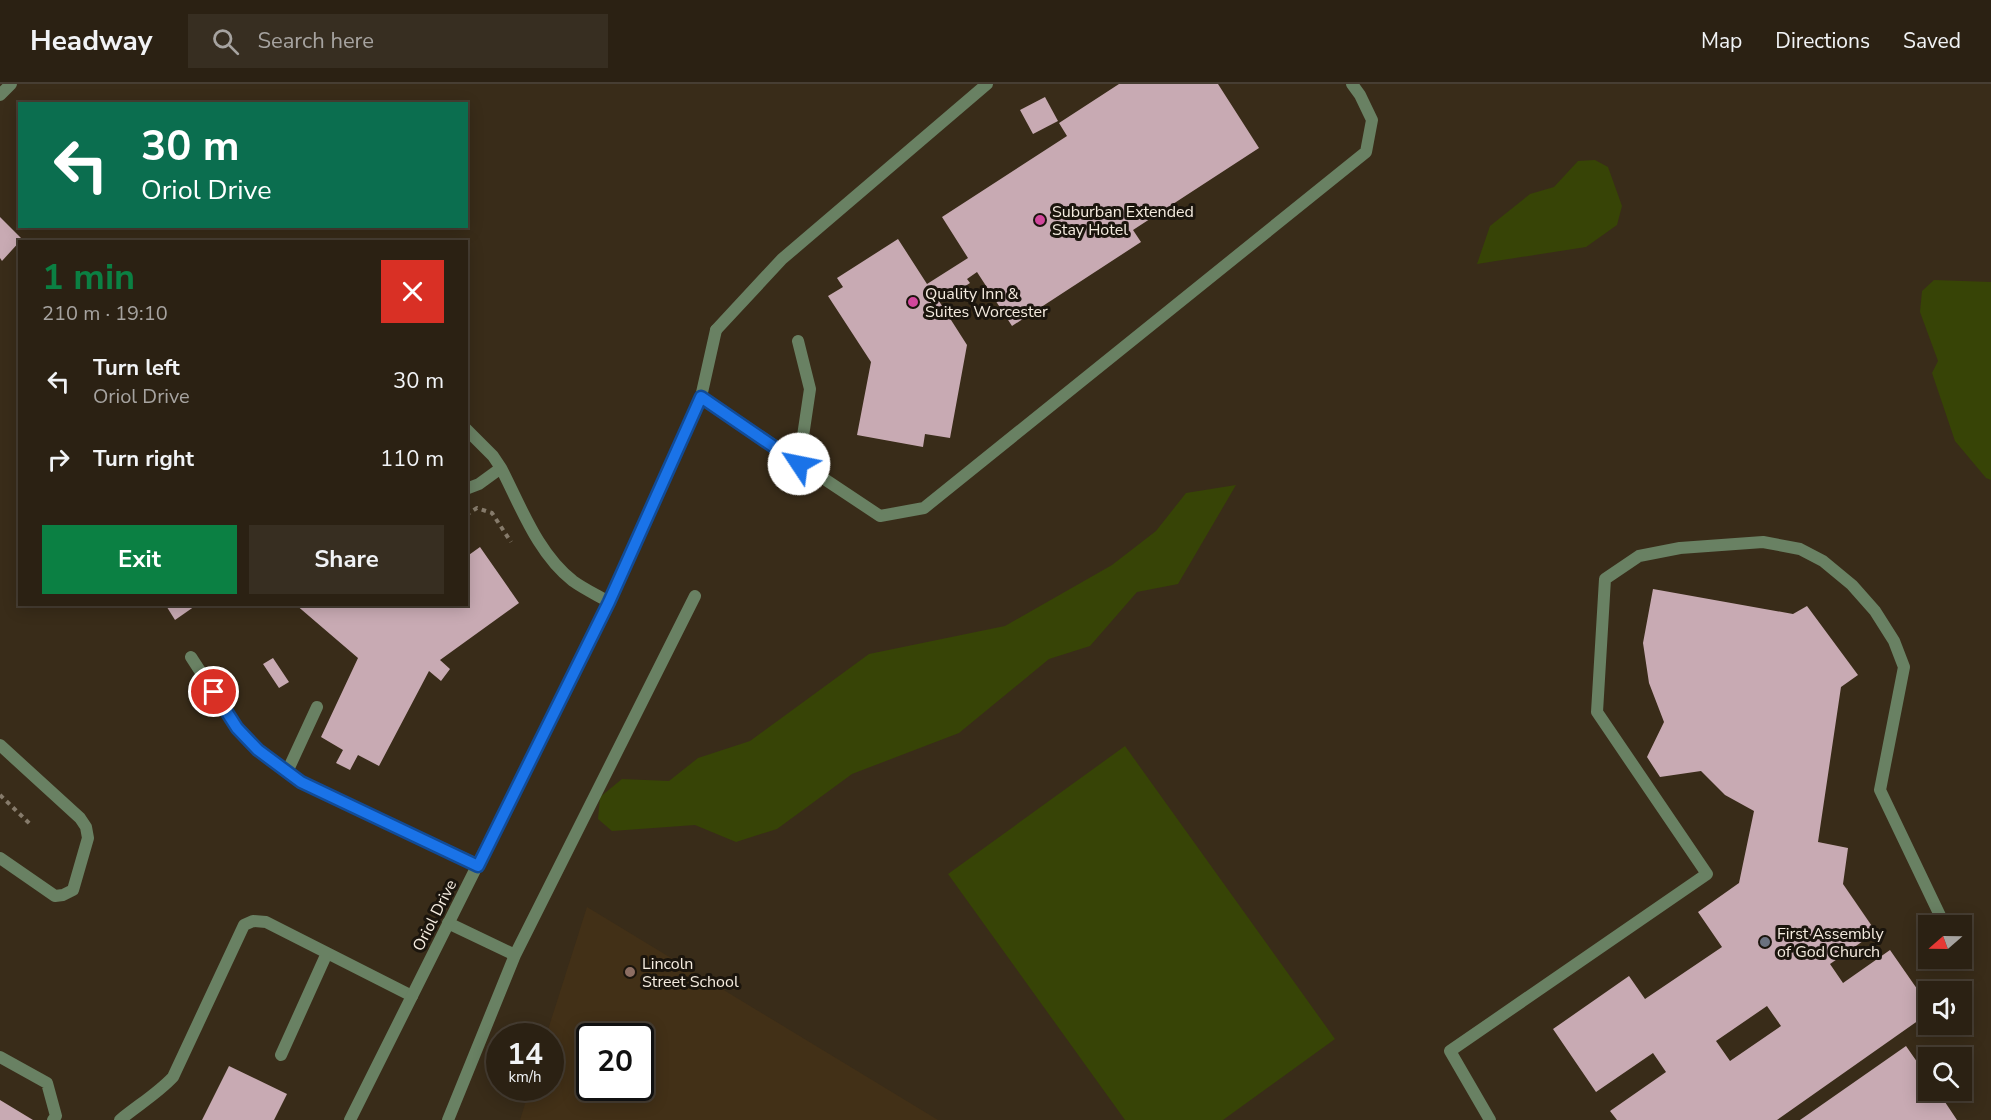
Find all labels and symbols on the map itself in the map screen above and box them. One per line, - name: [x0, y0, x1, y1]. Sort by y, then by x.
- place label: Suburban Extended Stay Hotel: [1052, 201, 1194, 241]
- marker: Suburban Extended Stay Hotel: [1033, 213, 1047, 227]
- place label: Quality Inn & Suites Worcester: [925, 283, 1048, 323]
- marker: Quality Inn & Suites Worcester: [906, 295, 920, 309]
- position arrow: [767, 432, 831, 496]
- pin: [188, 666, 239, 717]
- street label: Oriol Drive: [408, 876, 462, 955]
- north arrow: [1918, 915, 1972, 969]
- place label: First Assembly of God Church: [1777, 923, 1884, 963]
- marker: First Assembly of God Church: [1758, 935, 1772, 949]
- place label: Lincoln Street School: [642, 953, 739, 993]
- marker: Lincoln Street School: [623, 965, 637, 979]
- speed limit sign: 20: [576, 1023, 654, 1101]

